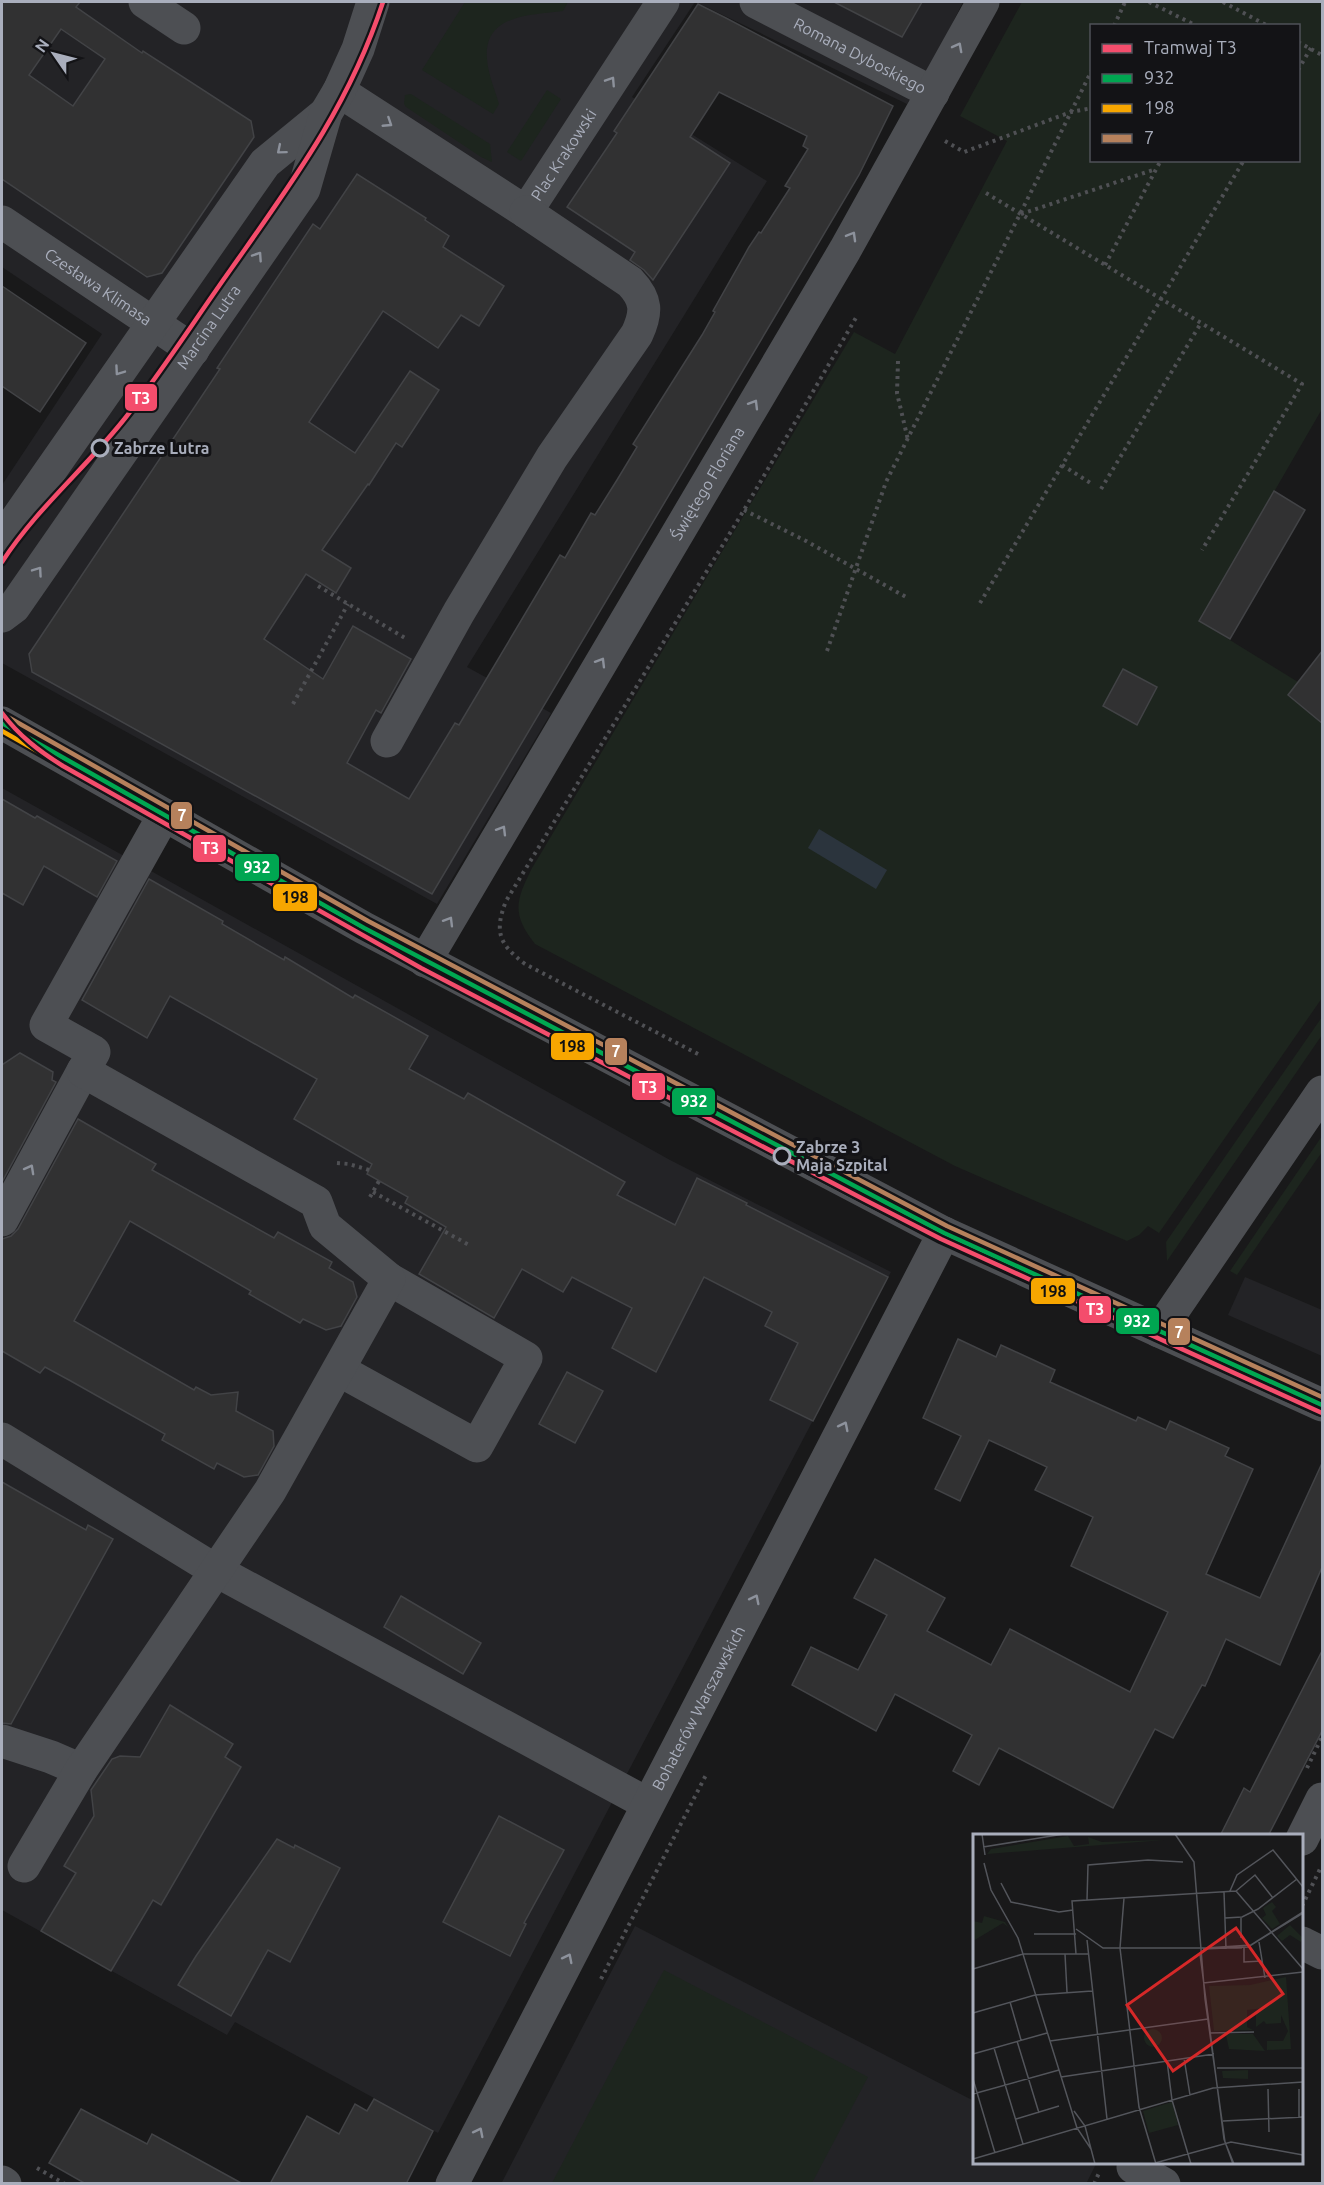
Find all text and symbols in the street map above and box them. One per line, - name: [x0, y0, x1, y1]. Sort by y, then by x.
- street label: Romana Dyboskiego: [791, 14, 929, 97]
- north arrow: [24, 24, 84, 84]
- legend: [1090, 24, 1300, 162]
- text: N: [31, 35, 53, 55]
- text: Tramwaj T3: [1144, 37, 1237, 57]
- one-way arrow: [951, 43, 962, 53]
- text: 932: [1144, 67, 1174, 87]
- one-way arrow: [604, 77, 616, 87]
- text: 198: [1144, 97, 1174, 117]
- street label: Plac Krakowski: [527, 106, 600, 204]
- one-way arrow: [381, 116, 392, 127]
- text: 7: [1144, 127, 1154, 147]
- one-way arrow: [277, 143, 288, 154]
- one-way arrow: [845, 232, 857, 242]
- street label: Czesława Klimasa: [42, 244, 155, 329]
- one-way arrow: [251, 252, 262, 263]
- street label: Marcina Lutra: [173, 281, 244, 372]
- one-way arrow: [115, 364, 126, 375]
- line badge: T3: [124, 383, 158, 412]
- text: T3: [132, 389, 150, 407]
- one-way arrow: [746, 400, 758, 410]
- street label: Świętego Floriana: [666, 423, 748, 543]
- marker: Zabrze Lutra: [91, 439, 109, 457]
- place label: Zabrze Lutra: [114, 439, 210, 457]
- one-way arrow: [31, 567, 42, 578]
- one-way arrow: [594, 658, 606, 668]
- line badge: 7: [170, 801, 193, 830]
- text: 7: [177, 806, 187, 824]
- one-way arrow: [495, 826, 507, 836]
- line badge: T3: [192, 834, 227, 863]
- text: T3: [201, 839, 219, 857]
- line badge: 932: [234, 853, 280, 882]
- text: 932: [243, 858, 271, 876]
- line badge: 198: [272, 883, 318, 912]
- text: 198: [281, 888, 309, 906]
- one-way arrow: [442, 917, 453, 927]
- line badge: 198: [550, 1032, 595, 1061]
- text: 198: [558, 1037, 586, 1055]
- line badge: 7: [604, 1037, 628, 1066]
- text: 7: [611, 1042, 621, 1060]
- line badge: T3: [631, 1072, 666, 1101]
- text: T3: [639, 1078, 657, 1096]
- line badge: 932: [671, 1087, 716, 1116]
- text: 932: [680, 1092, 708, 1110]
- place label: Zabrze 3 Maja Szpital: [796, 1138, 887, 1174]
- marker: Zabrze 3 Maja Szpital: [773, 1147, 791, 1165]
- one-way arrow: [23, 1164, 34, 1175]
- line badge: 198: [1030, 1277, 1076, 1305]
- text: 198: [1039, 1282, 1067, 1300]
- line badge: T3: [1078, 1295, 1112, 1324]
- text: T3: [1086, 1300, 1104, 1318]
- line badge: 932: [1115, 1307, 1160, 1335]
- text: 932: [1123, 1312, 1151, 1330]
- line badge: 7: [1167, 1317, 1191, 1346]
- text: 7: [1174, 1323, 1184, 1341]
- one-way arrow: [837, 1421, 849, 1432]
- one-way arrow: [747, 1594, 759, 1605]
- street label: Bohaterów Warszawskich: [648, 1623, 748, 1793]
- inset map: [973, 1834, 1303, 2164]
- one-way arrow: [561, 1954, 572, 1965]
- one-way arrow: [471, 2127, 483, 2138]

